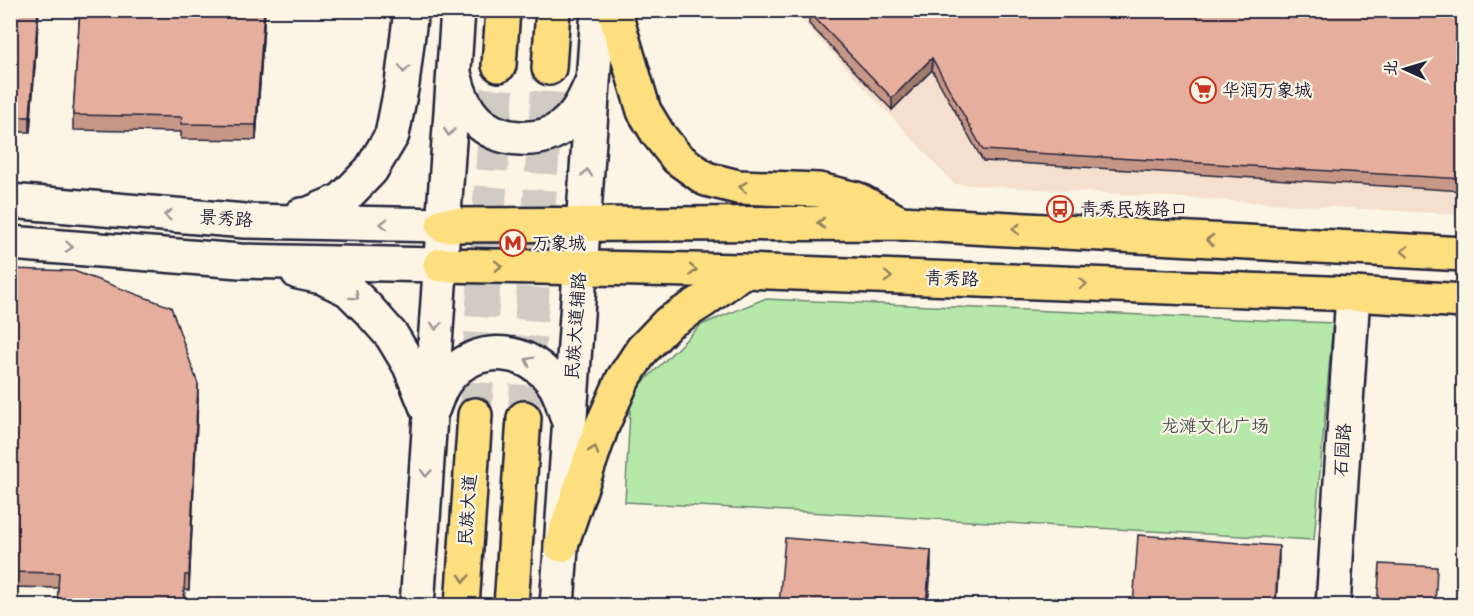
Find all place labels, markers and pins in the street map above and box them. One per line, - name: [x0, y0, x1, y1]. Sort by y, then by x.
- supermarket icon: 华润万象城: [1188, 75, 1218, 105]
- place label: 华润万象城: [1222, 78, 1312, 103]
- bus stop icon: 青秀民族路口: [1045, 194, 1075, 224]
- place label: 青秀民族路口: [1080, 197, 1188, 222]
- metro station icon: 万象城: [498, 228, 528, 258]
- place label: 万象城: [532, 231, 586, 256]

